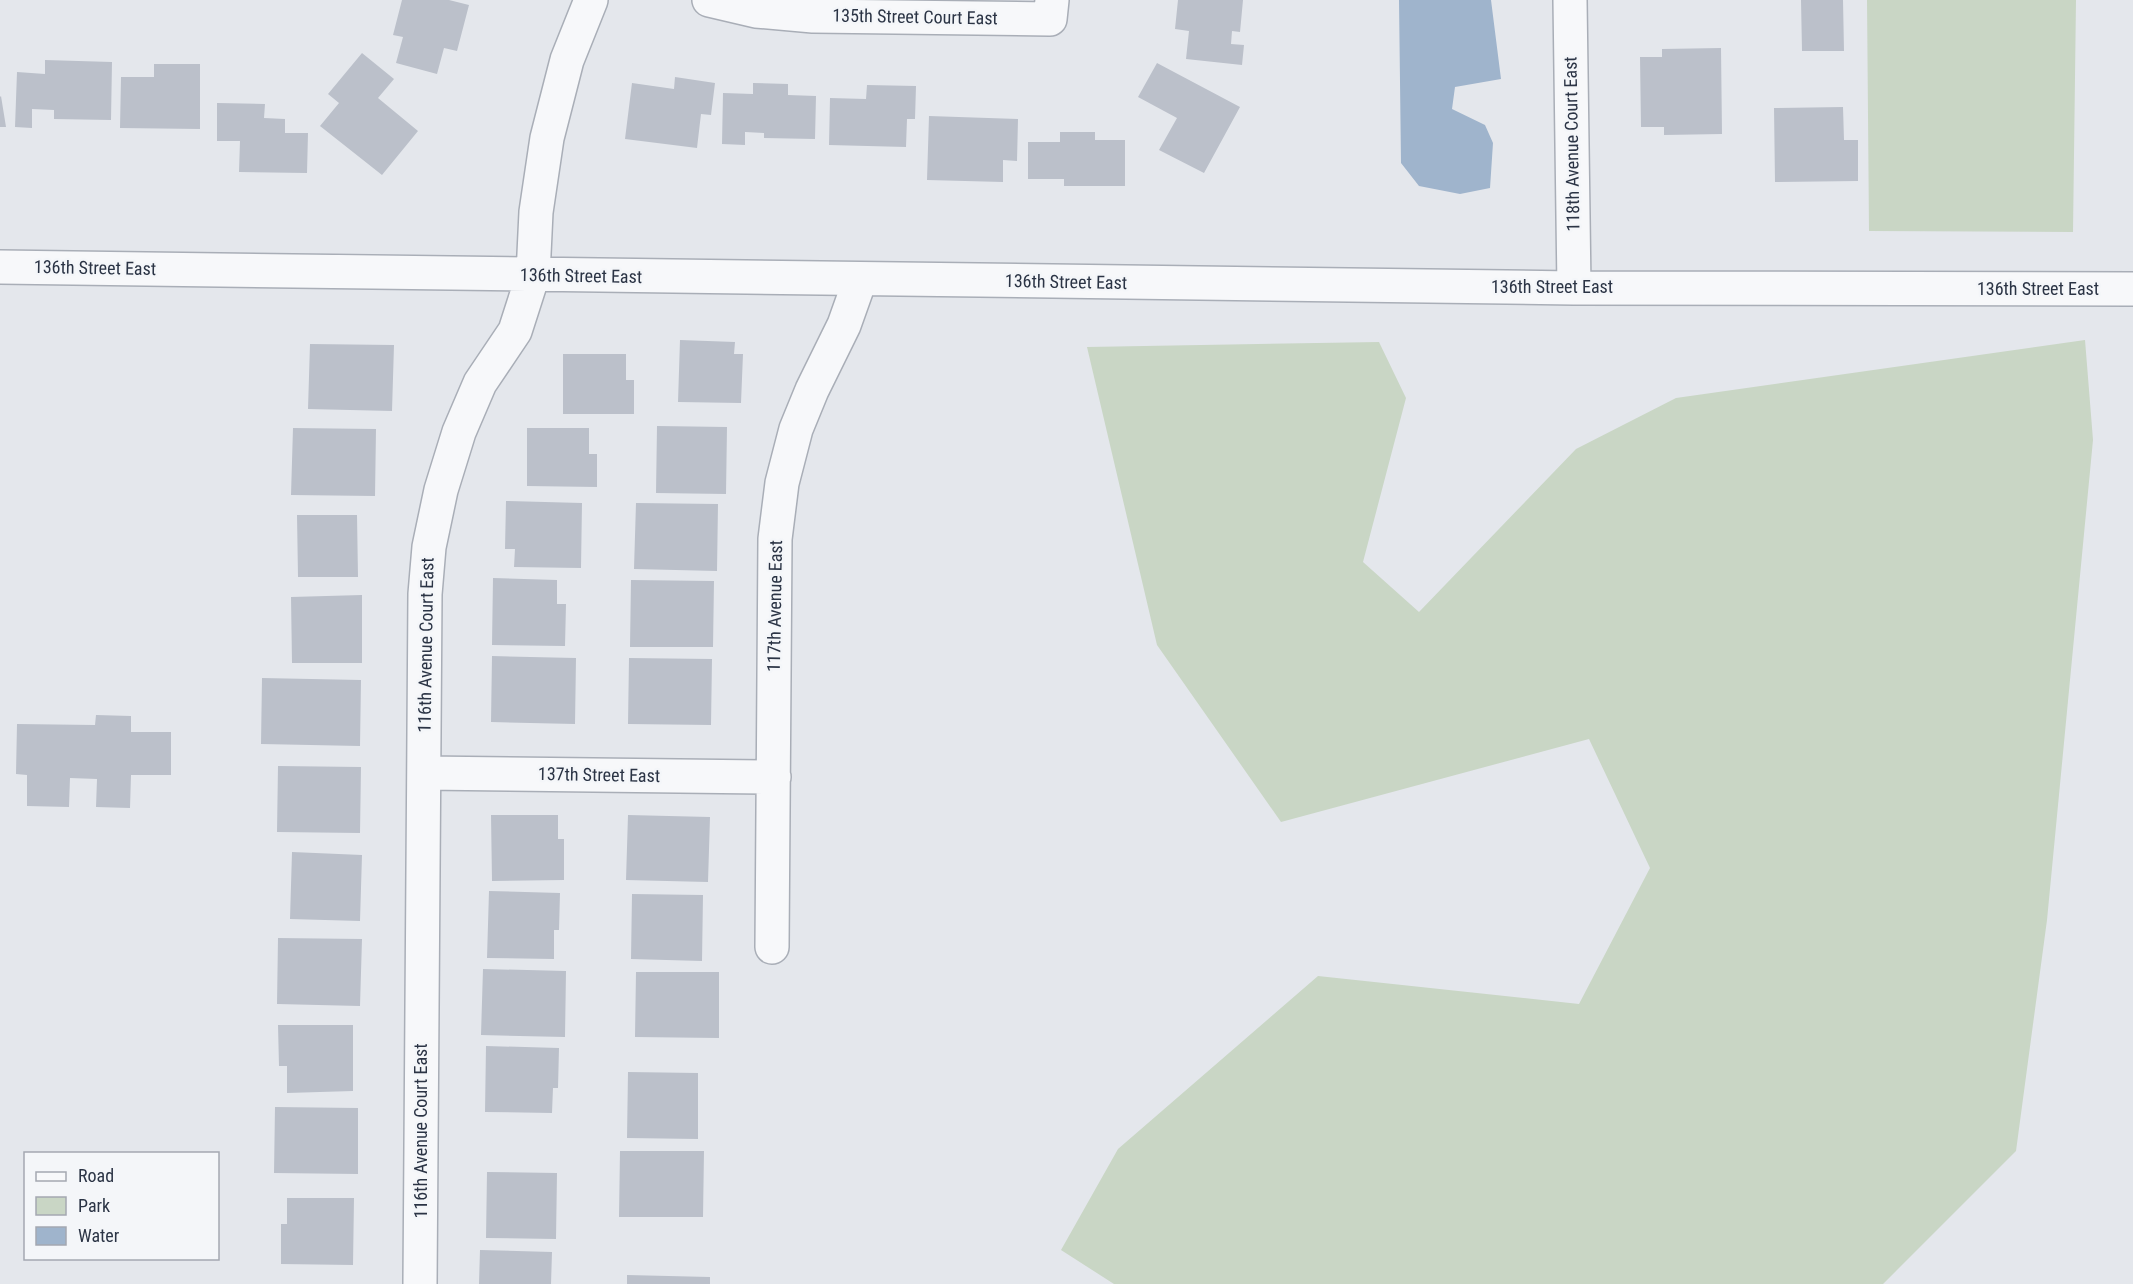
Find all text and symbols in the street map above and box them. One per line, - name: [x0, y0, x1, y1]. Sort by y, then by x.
- street label: 135th Street Court East: [832, 5, 998, 28]
- street label: 118th Avenue Court East: [1559, 56, 1584, 232]
- street label: 136th Street East: [34, 256, 156, 279]
- street label: 136th Street East: [520, 264, 642, 287]
- street label: 136th Street East: [1005, 270, 1127, 293]
- street label: 136th Street East: [1491, 276, 1613, 297]
- street label: 136th Street East: [1977, 278, 2099, 299]
- street label: 117th Avenue East: [763, 540, 786, 672]
- street label: 116th Avenue Court East: [413, 557, 438, 733]
- street label: 137th Street East: [538, 763, 660, 786]
- street label: 116th Avenue Court East: [410, 1043, 431, 1219]
- legend: [24, 1152, 219, 1260]
- text: Road: [78, 1165, 114, 1186]
- text: Park: [78, 1195, 110, 1216]
- text: Water: [78, 1225, 120, 1246]

